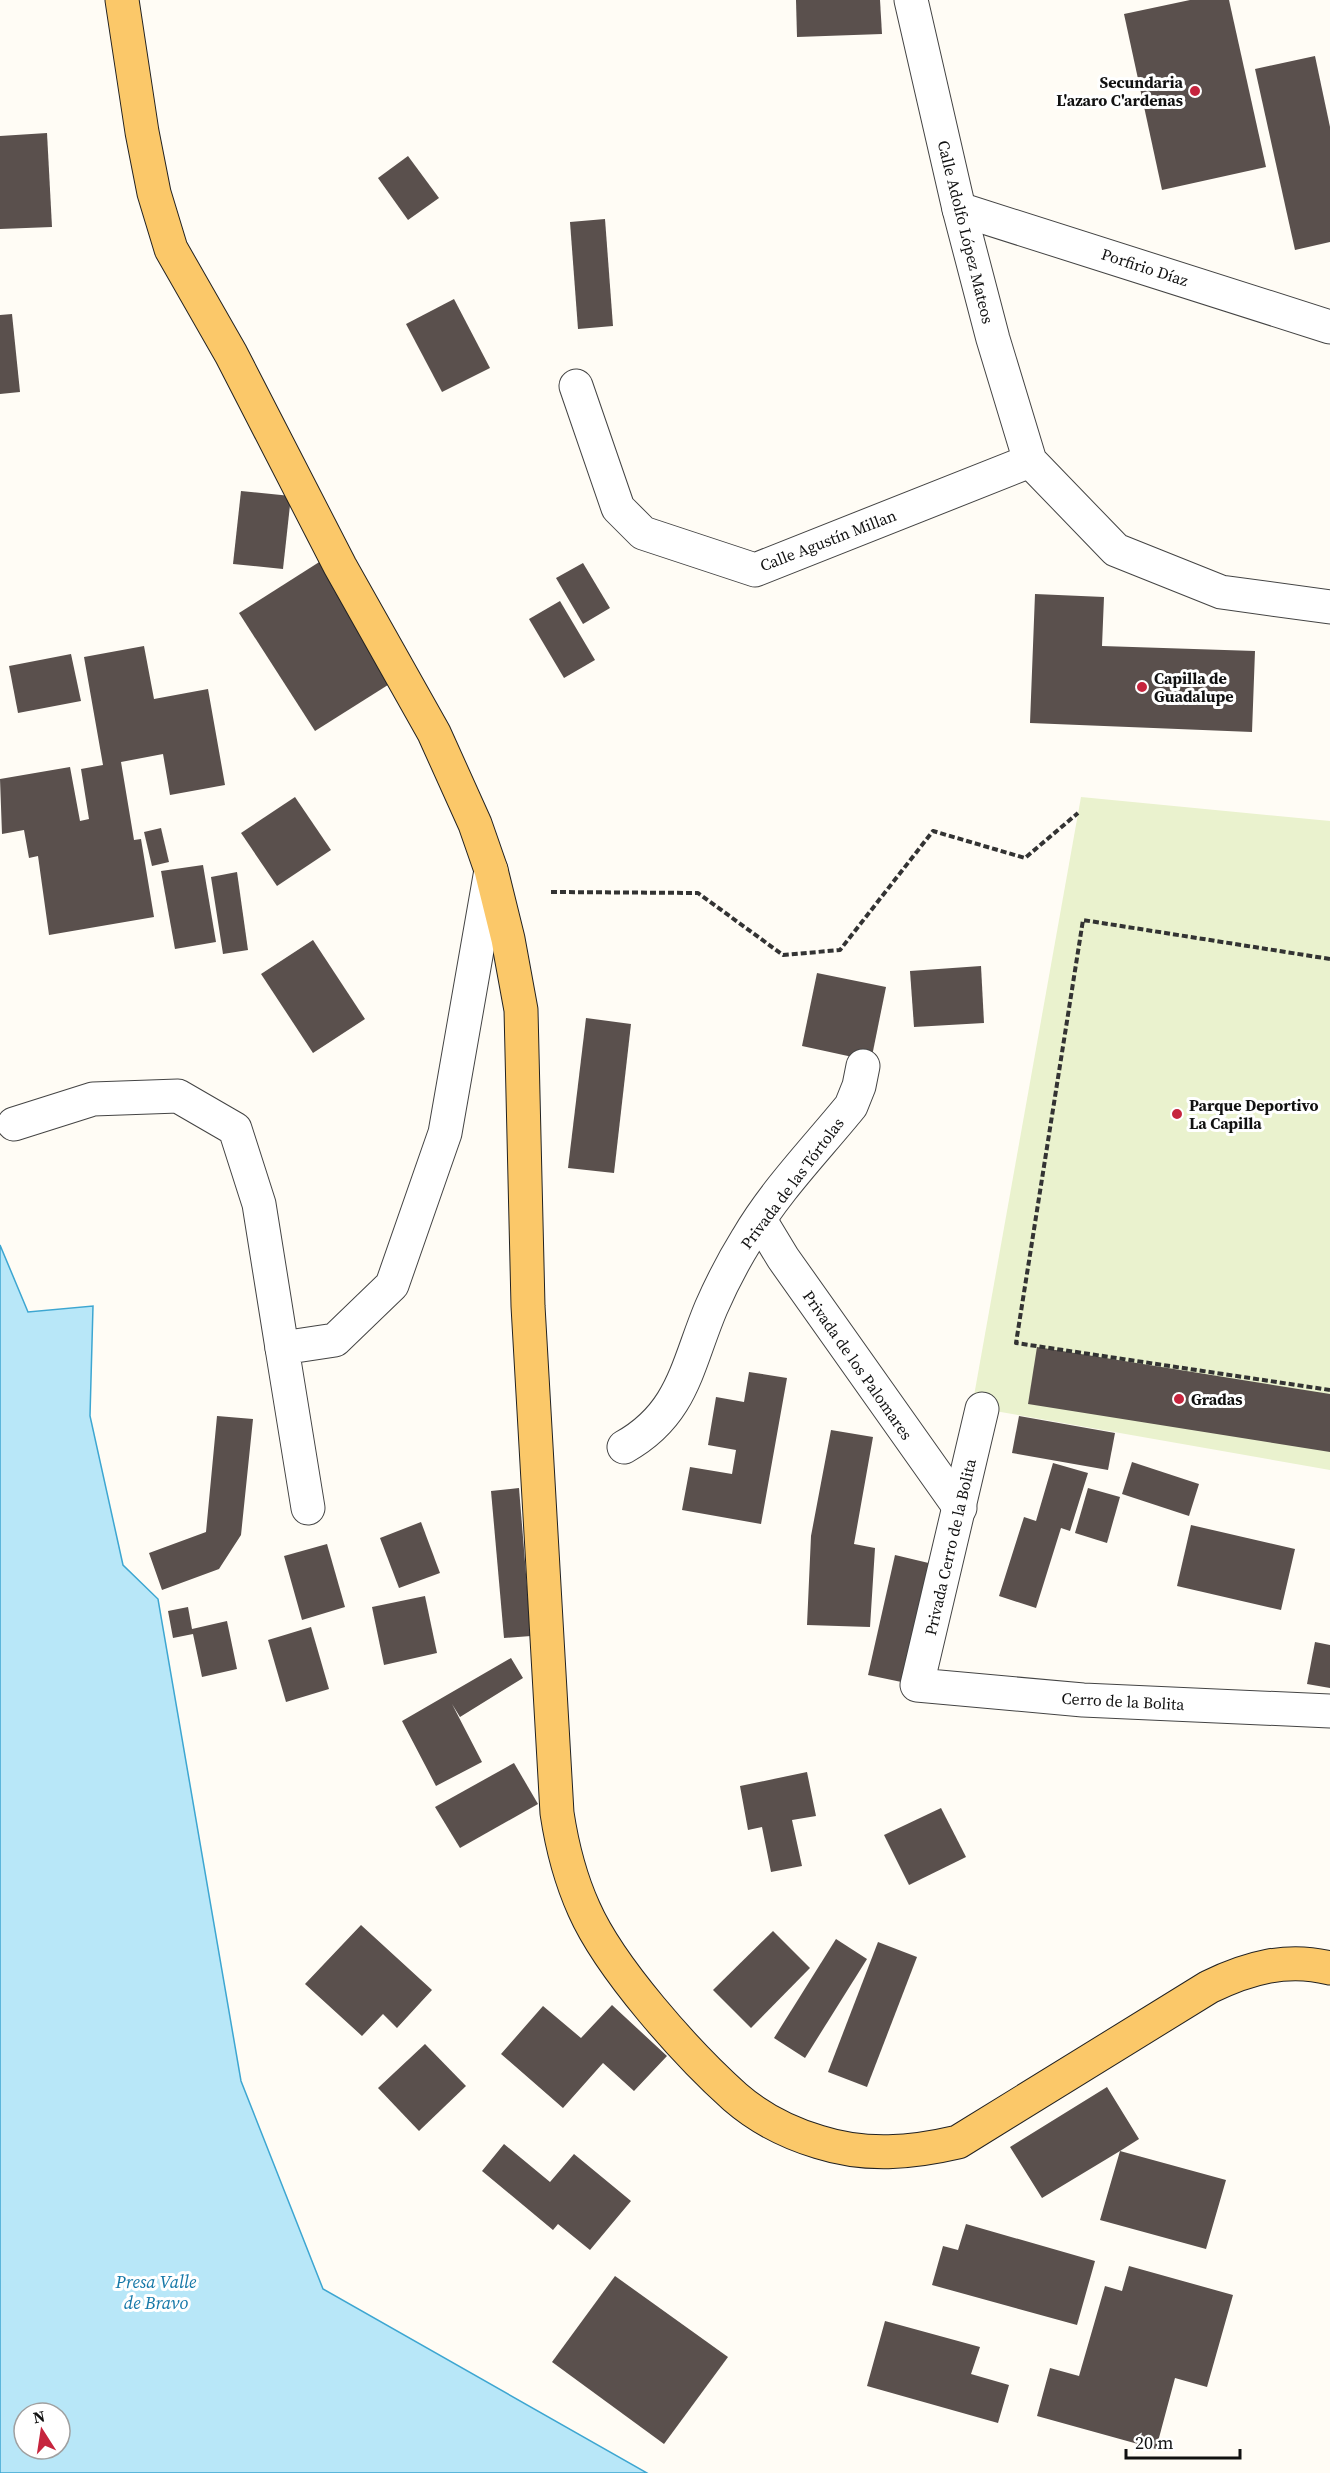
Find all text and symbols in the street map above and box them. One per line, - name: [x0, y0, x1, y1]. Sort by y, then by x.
- place label: Secundaria L'azaro C'ardenas: [1056, 71, 1183, 111]
- marker: Secundaria L'azaro C'ardenas: [1188, 84, 1202, 98]
- street label: Calle Adolfo López Mateos: [933, 138, 999, 326]
- street label: Porfirio Díaz: [1099, 243, 1191, 291]
- street label: Calle Agustín Millan: [757, 504, 900, 576]
- place label: Capilla de Guadalupe: [1154, 667, 1234, 707]
- marker: Capilla de Guadalupe: [1135, 680, 1149, 694]
- place label: Parque Deportivo La Capilla: [1189, 1094, 1319, 1134]
- marker: Parque Deportivo La Capilla: [1170, 1107, 1184, 1121]
- street label: Privada de las Tórtolas: [735, 1113, 849, 1253]
- street label: Privada de los Palomares: [798, 1286, 918, 1444]
- place label: Gradas: [1191, 1388, 1242, 1410]
- marker: Gradas: [1172, 1392, 1186, 1406]
- street label: Privada Cerro de la Bolita: [919, 1456, 981, 1637]
- street label: Cerro de la Bolita: [1061, 1687, 1186, 1715]
- water label: Presa Valle de Bravo: [115, 2269, 197, 2315]
- north arrow: [12, 2401, 72, 2461]
- text: N: [31, 2404, 47, 2428]
- scale bar: [1126, 2422, 1240, 2460]
- text: 20 m: [1135, 2430, 1173, 2455]

